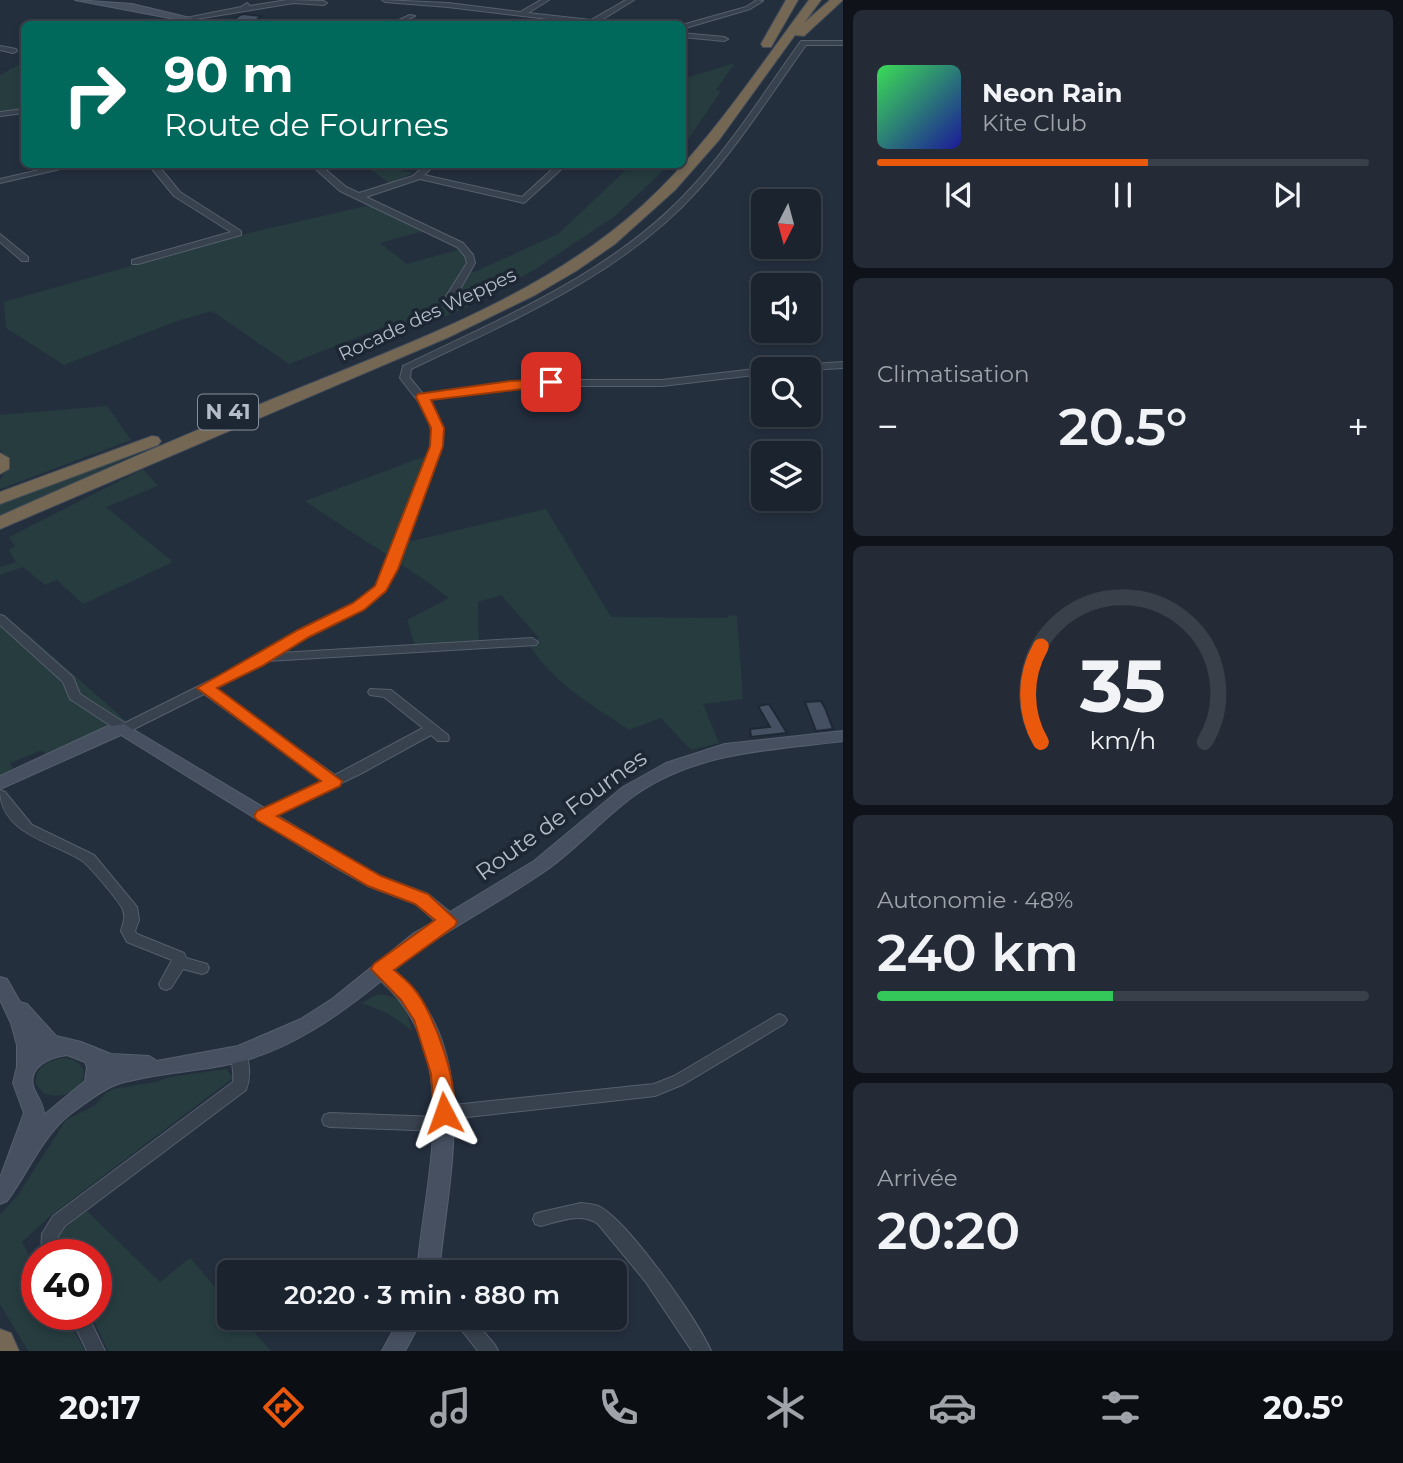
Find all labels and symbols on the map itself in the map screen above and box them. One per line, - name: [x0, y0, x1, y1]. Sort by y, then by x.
- north arrow: [751, 189, 821, 259]
- street label: Rocade des Weppes: [335, 263, 520, 366]
- pin: [521, 352, 581, 412]
- road number: N 41: [198, 394, 258, 430]
- street label: Route de Fournes: [470, 744, 652, 886]
- position arrow: [407, 1076, 481, 1150]
- speed limit sign: 40: [21, 1239, 112, 1330]

